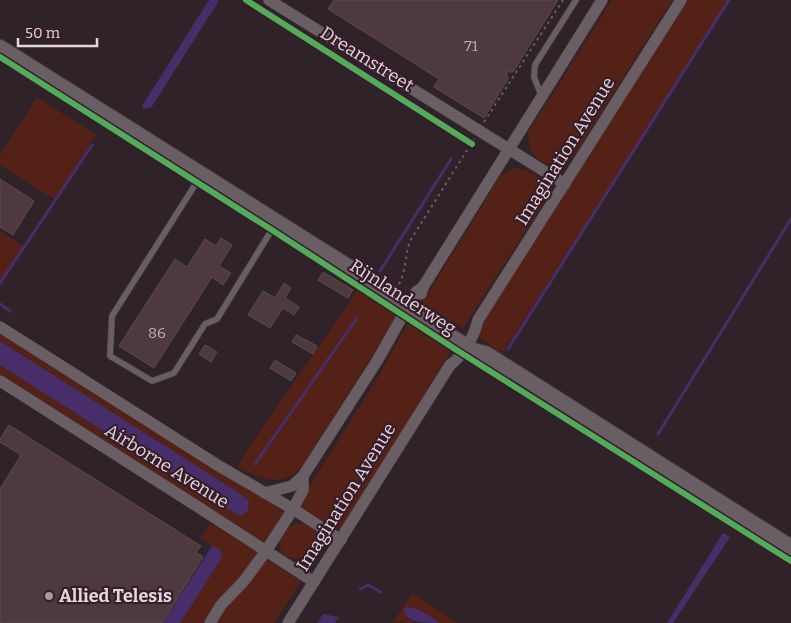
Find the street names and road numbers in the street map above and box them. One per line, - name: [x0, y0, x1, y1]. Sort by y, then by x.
- street label: Dreamstreet: [316, 22, 418, 97]
- street label: Imagination Avenue: [511, 73, 619, 229]
- street label: Rijnlanderweg: [346, 255, 460, 339]
- street label: Airborne Avenue: [101, 419, 233, 513]
- street label: Imagination Avenue: [292, 419, 400, 575]

